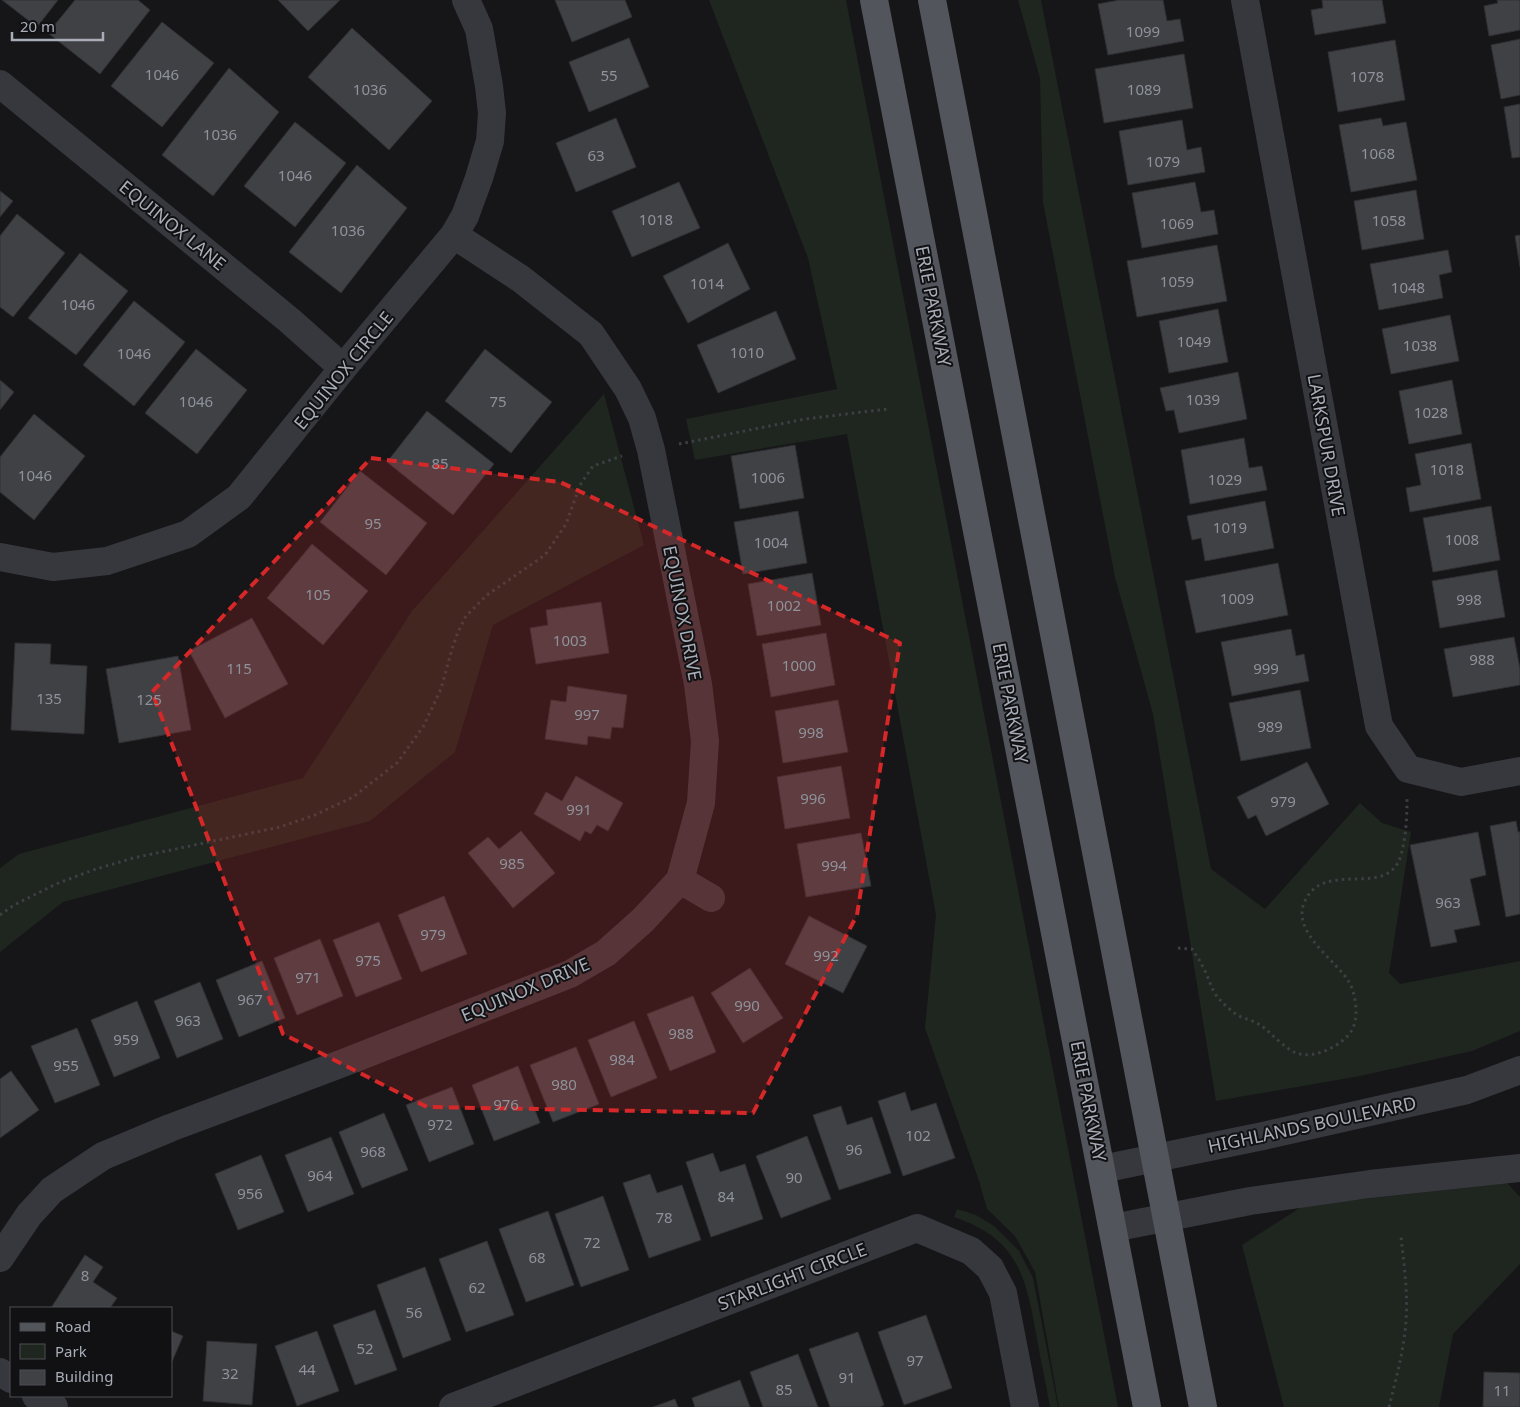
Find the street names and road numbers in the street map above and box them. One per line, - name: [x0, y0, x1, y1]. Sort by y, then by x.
- street label: EQUINOX LANE: [115, 175, 231, 275]
- street label: ERIE PARKWAY: [911, 244, 958, 369]
- street label: EQUINOX CIRCLE: [288, 306, 398, 434]
- street label: LARKSPUR DRIVE: [1303, 372, 1351, 518]
- street label: EQUINOX DRIVE: [658, 543, 708, 683]
- street label: ERIE PARKWAY: [988, 641, 1035, 766]
- street label: EQUINOX DRIVE: [457, 951, 593, 1027]
- street label: ERIE PARKWAY: [1066, 1039, 1113, 1164]
- street label: HIGHLANDS BOULEVARD: [1206, 1090, 1418, 1158]
- street label: STARLIGHT CIRCLE: [714, 1237, 870, 1315]

